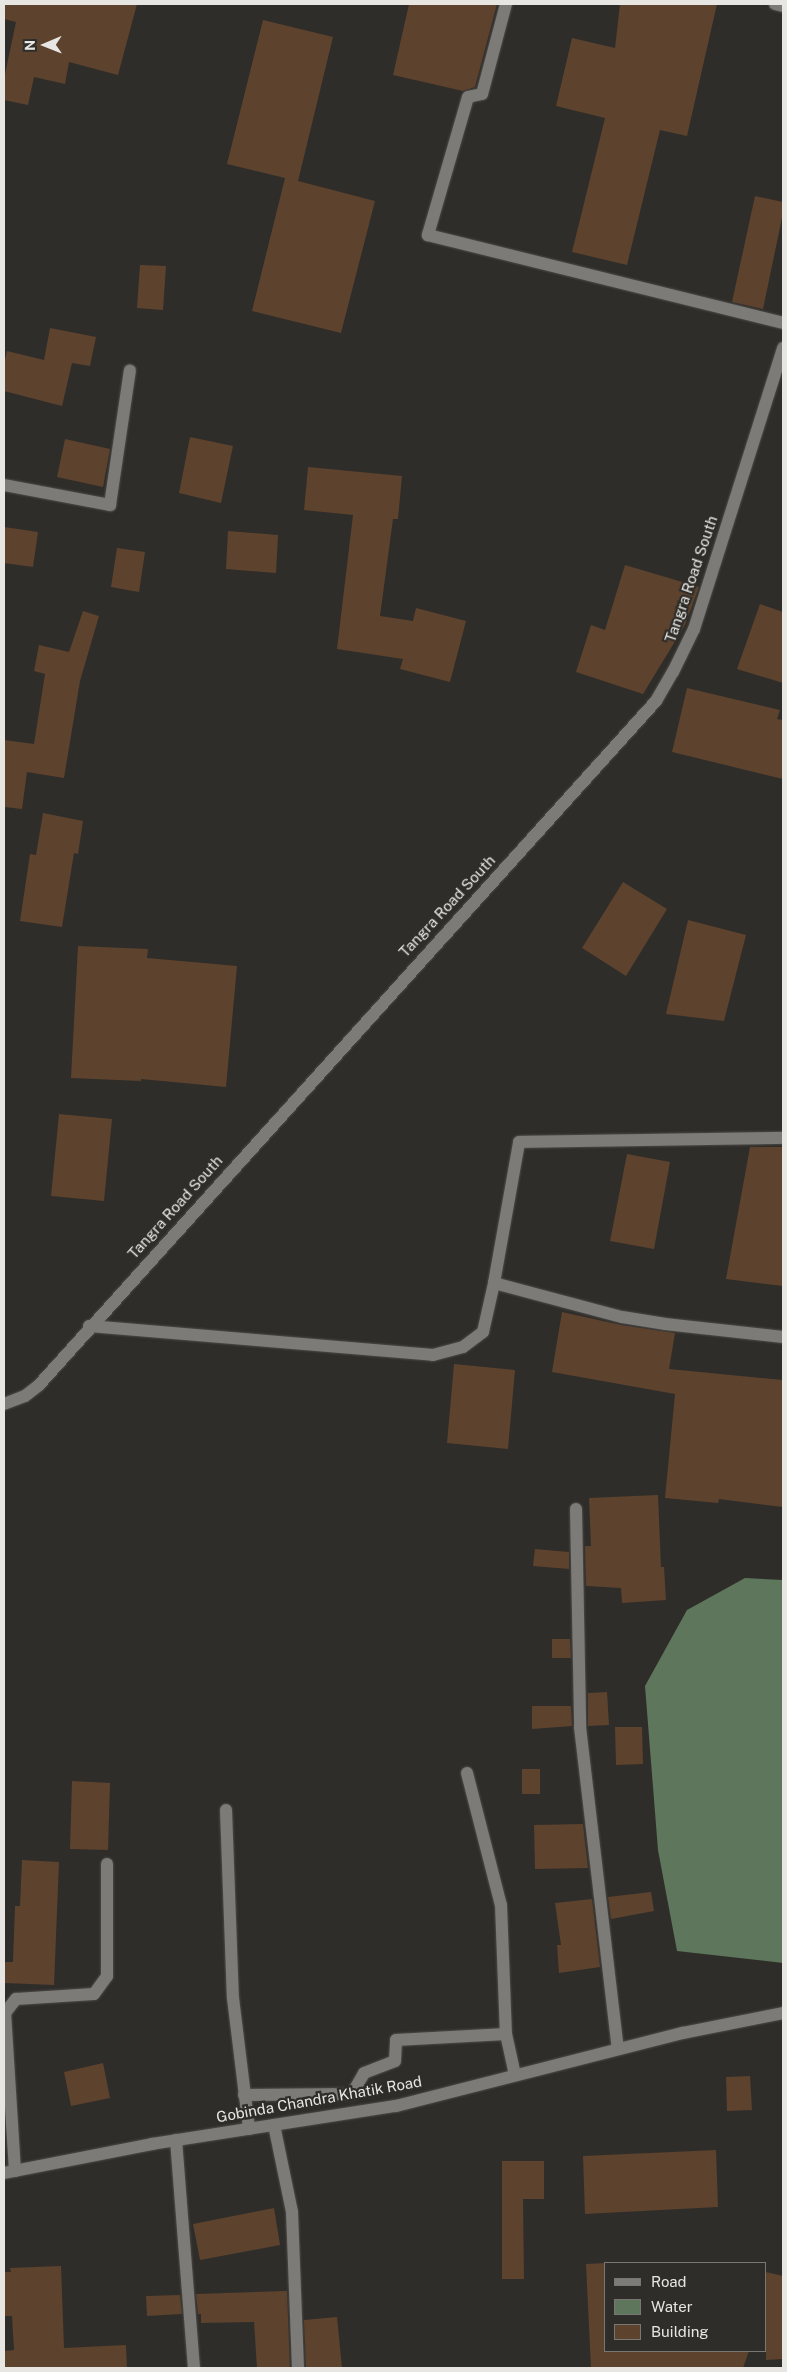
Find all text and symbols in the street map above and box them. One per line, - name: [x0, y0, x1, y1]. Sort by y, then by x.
- north arrow: [20, 20, 70, 70]
- text: N: [22, 40, 38, 51]
- street label: Tangra Road South: [661, 513, 721, 645]
- street label: Tangra Road South: [395, 851, 499, 961]
- street label: Tangra Road South: [124, 1152, 226, 1262]
- street label: Gobinda Chandra Khatik Road: [215, 2072, 423, 2126]
- legend: [604, 2262, 767, 2352]
- text: Road: [651, 2273, 687, 2290]
- text: Water: [651, 2298, 693, 2315]
- text: Building: [651, 2323, 709, 2340]

